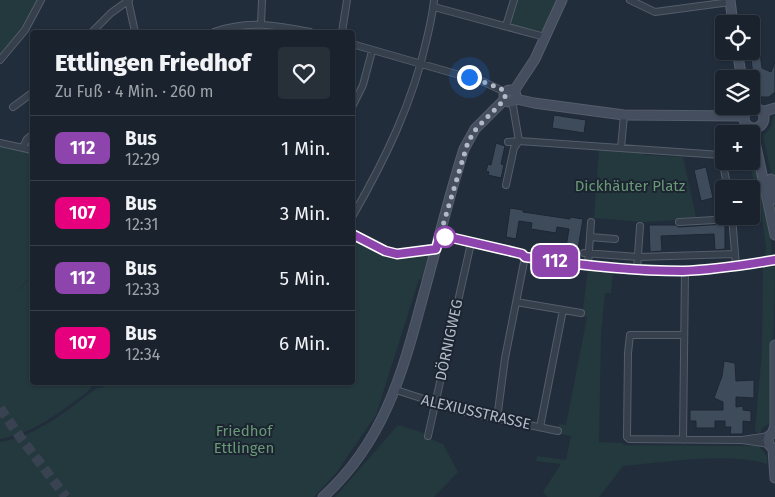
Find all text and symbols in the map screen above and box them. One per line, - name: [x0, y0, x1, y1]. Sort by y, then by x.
- map controls: [715, 15, 760, 225]
- button: locate: [715, 15, 760, 60]
- button: heart: [278, 47, 330, 99]
- text: Ettlingen Friedhof: [55, 49, 251, 77]
- your location: [457, 65, 482, 90]
- button: layers: [715, 70, 760, 115]
- text: Zu Fuß · 4 Min. · 260 m: [55, 82, 214, 101]
- button: +: [715, 125, 760, 170]
- text: Bus: [125, 127, 157, 150]
- text: 112: [70, 137, 95, 159]
- text: 1 Min.: [281, 137, 330, 160]
- text: 12:29: [125, 150, 160, 169]
- park label: Dickhäuter Platz: [575, 177, 686, 195]
- button: −: [715, 180, 760, 225]
- text: Bus: [125, 192, 157, 215]
- text: 107: [69, 202, 96, 224]
- text: 3 Min.: [280, 202, 330, 225]
- text: 12:31: [125, 215, 158, 234]
- unlabelled marker: [434, 226, 456, 248]
- line badge: 112: [526, 245, 584, 277]
- text: 112: [542, 250, 568, 272]
- text: Bus: [125, 257, 157, 280]
- text: 112: [70, 267, 95, 289]
- text: 5 Min.: [280, 267, 330, 290]
- text: 12:33: [125, 280, 160, 299]
- street label: DÖRNIGWEG: [432, 298, 466, 382]
- text: Bus: [125, 322, 157, 345]
- text: 107: [69, 332, 96, 354]
- text: 6 Min.: [279, 332, 330, 355]
- text: 12:34: [125, 345, 160, 364]
- street label: ALEXIUSSTRASSE: [419, 391, 533, 433]
- park label: Friedhof Ettlingen: [214, 422, 274, 457]

